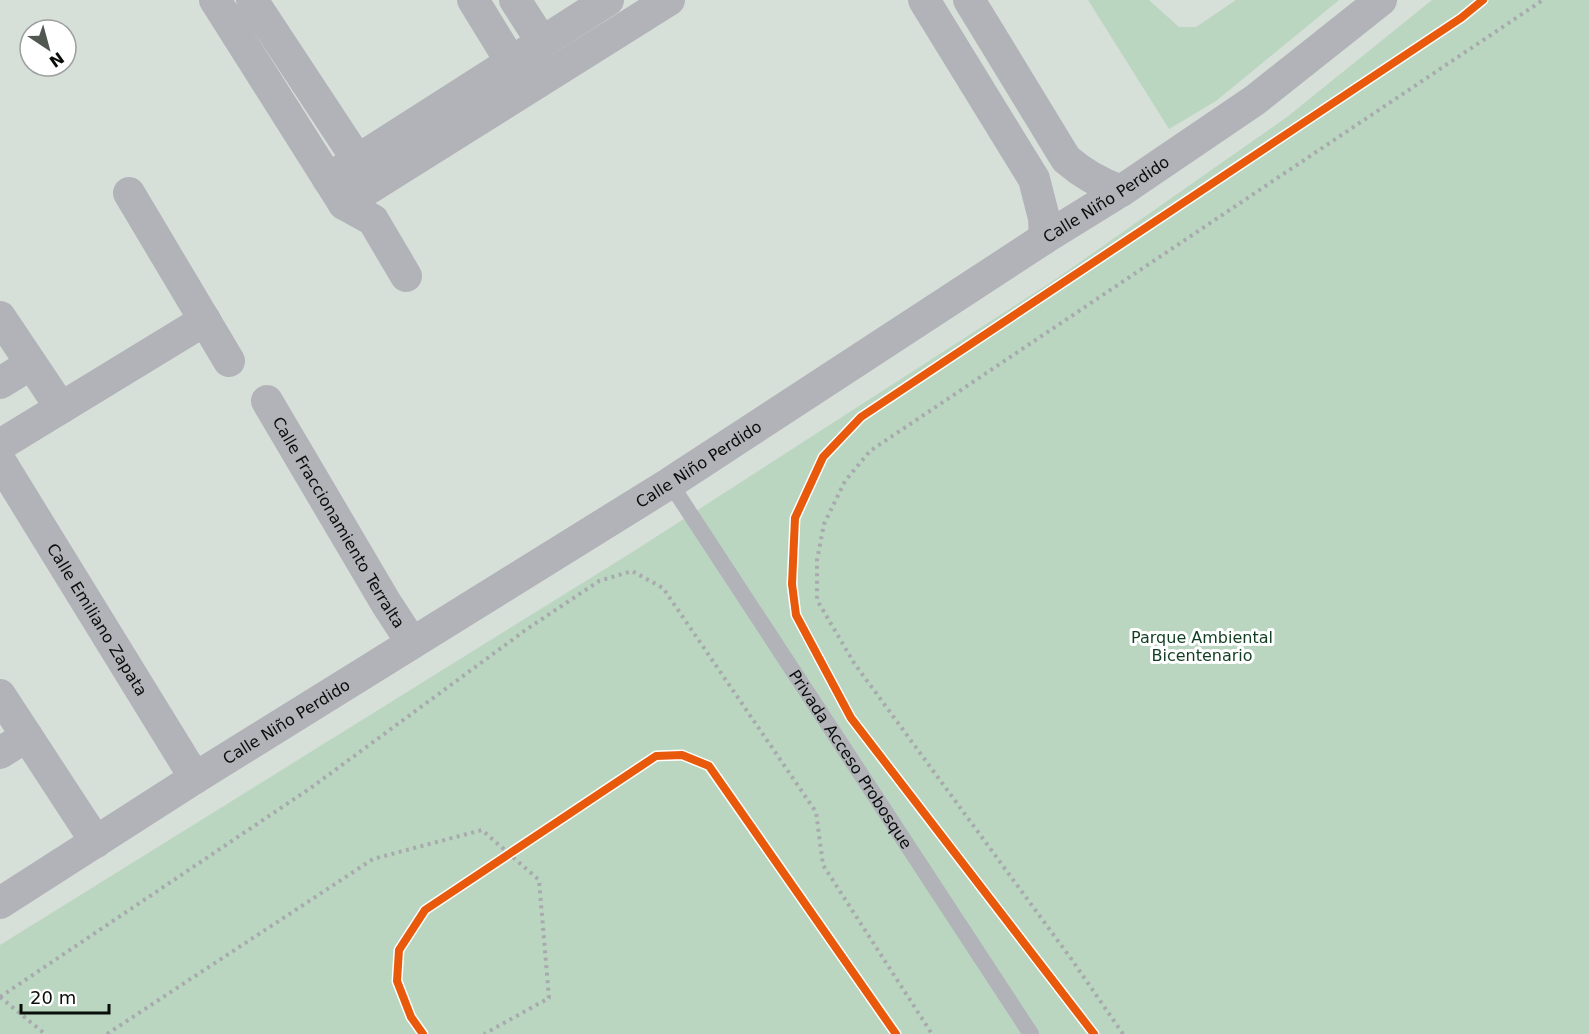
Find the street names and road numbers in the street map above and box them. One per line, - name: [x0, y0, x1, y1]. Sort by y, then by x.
- street label: Calle Niño Perdido: [1039, 152, 1173, 246]
- street label: Calle Fraccionamiento Terralta: [269, 413, 409, 631]
- street label: Calle Niño Perdido: [632, 416, 765, 512]
- street label: Calle Emiliano Zapata: [43, 540, 152, 699]
- street label: Privada Acceso Probosque: [785, 666, 916, 852]
- street label: Calle Niño Perdido: [219, 675, 353, 768]

